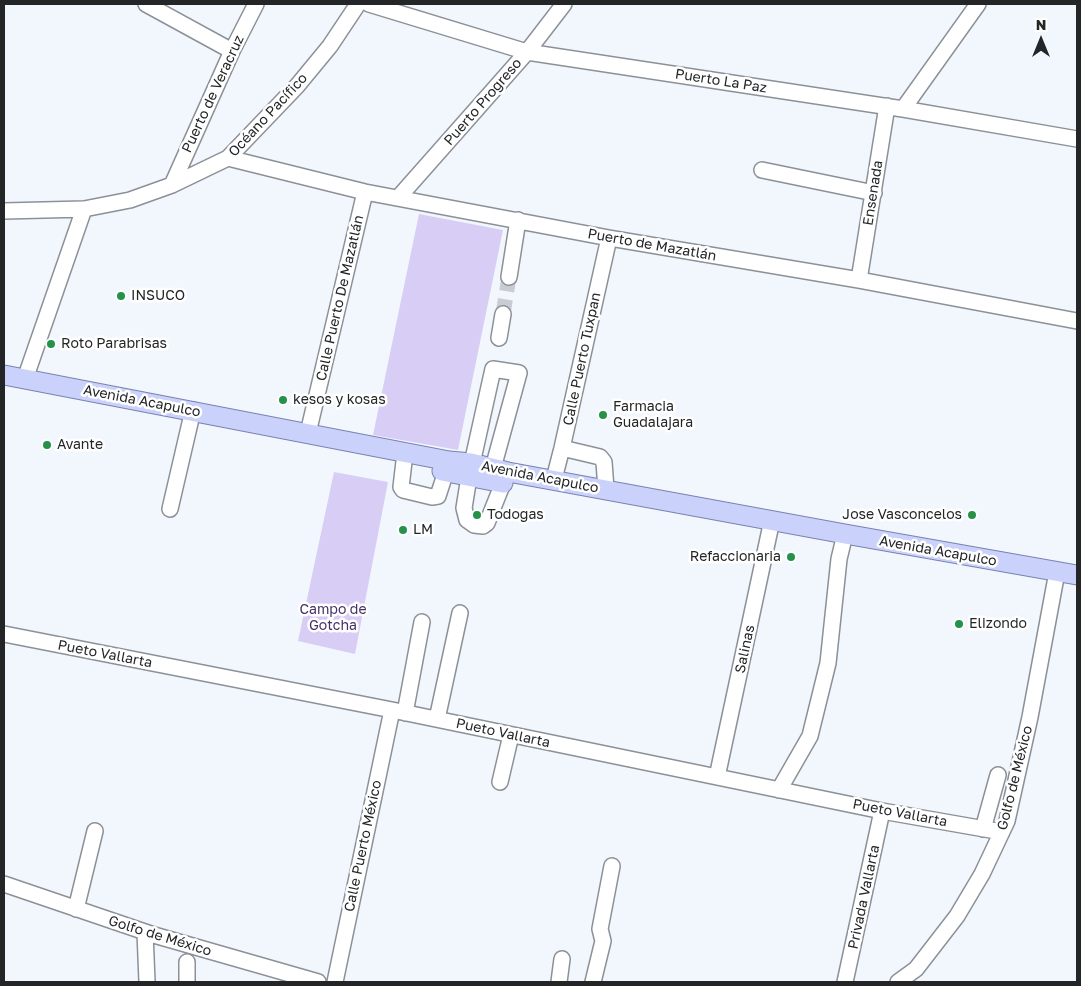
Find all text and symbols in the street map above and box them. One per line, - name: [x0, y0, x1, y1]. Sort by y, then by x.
- north arrow: [1016, 15, 1066, 65]
- text: N: [1036, 16, 1046, 33]
- street label: Puerto de Veracruz: [178, 33, 248, 155]
- street label: Puerto Progreso: [441, 55, 525, 149]
- street label: Puerto La Paz: [674, 65, 768, 97]
- street label: Océano Pacífico: [225, 70, 311, 160]
- street label: Ensenada: [860, 159, 886, 227]
- street label: Calle Puerto De Mazatlán: [313, 213, 367, 383]
- street label: Puerto de Mazatlán: [586, 225, 718, 265]
- place label: INSUCO: [131, 288, 185, 304]
- marker: INSUCO: [115, 290, 127, 302]
- street label: Calle Puerto Tuxpan: [560, 291, 604, 427]
- place label: Roto Parabrisas: [61, 336, 167, 352]
- marker: Roto Parabrisas: [45, 338, 57, 350]
- street label: Avenida Acapulco: [82, 381, 202, 421]
- place label: kesos y kosas: [293, 392, 386, 408]
- marker: kesos y kosas: [277, 394, 289, 406]
- place label: Farmacia Guadalajara: [613, 399, 693, 432]
- marker: Farmacia Guadalajara: [597, 409, 609, 421]
- place label: Avante: [57, 437, 103, 453]
- marker: Avante: [41, 439, 53, 451]
- street label: Avenida Acapulco: [480, 457, 600, 497]
- place label: Todogas: [487, 507, 544, 523]
- place label: Jose Vasconcelos: [842, 507, 962, 523]
- marker: Todogas: [471, 509, 483, 521]
- marker: Jose Vasconcelos: [966, 509, 978, 521]
- place label: LM: [413, 522, 433, 538]
- marker: LM: [397, 524, 409, 536]
- street label: Avenida Acapulco: [878, 532, 998, 570]
- place label: Refaccionaria: [690, 549, 781, 565]
- marker: Refaccionaria: [785, 551, 797, 563]
- park label: Campo de Gotcha: [299, 602, 367, 634]
- place label: Elizondo: [969, 616, 1027, 632]
- marker: Elizondo: [953, 618, 965, 630]
- street label: Salinas: [732, 623, 758, 675]
- street label: Pueto Vallarta: [56, 637, 154, 671]
- street label: Pueto Vallarta: [454, 715, 552, 751]
- street label: Golfo de México: [994, 724, 1036, 832]
- street label: Calle Puerto México: [341, 779, 385, 913]
- street label: Pueto Vallarta: [851, 796, 949, 830]
- street label: Privada Vallarta: [845, 843, 883, 951]
- street label: Golfo de México: [106, 912, 214, 960]

